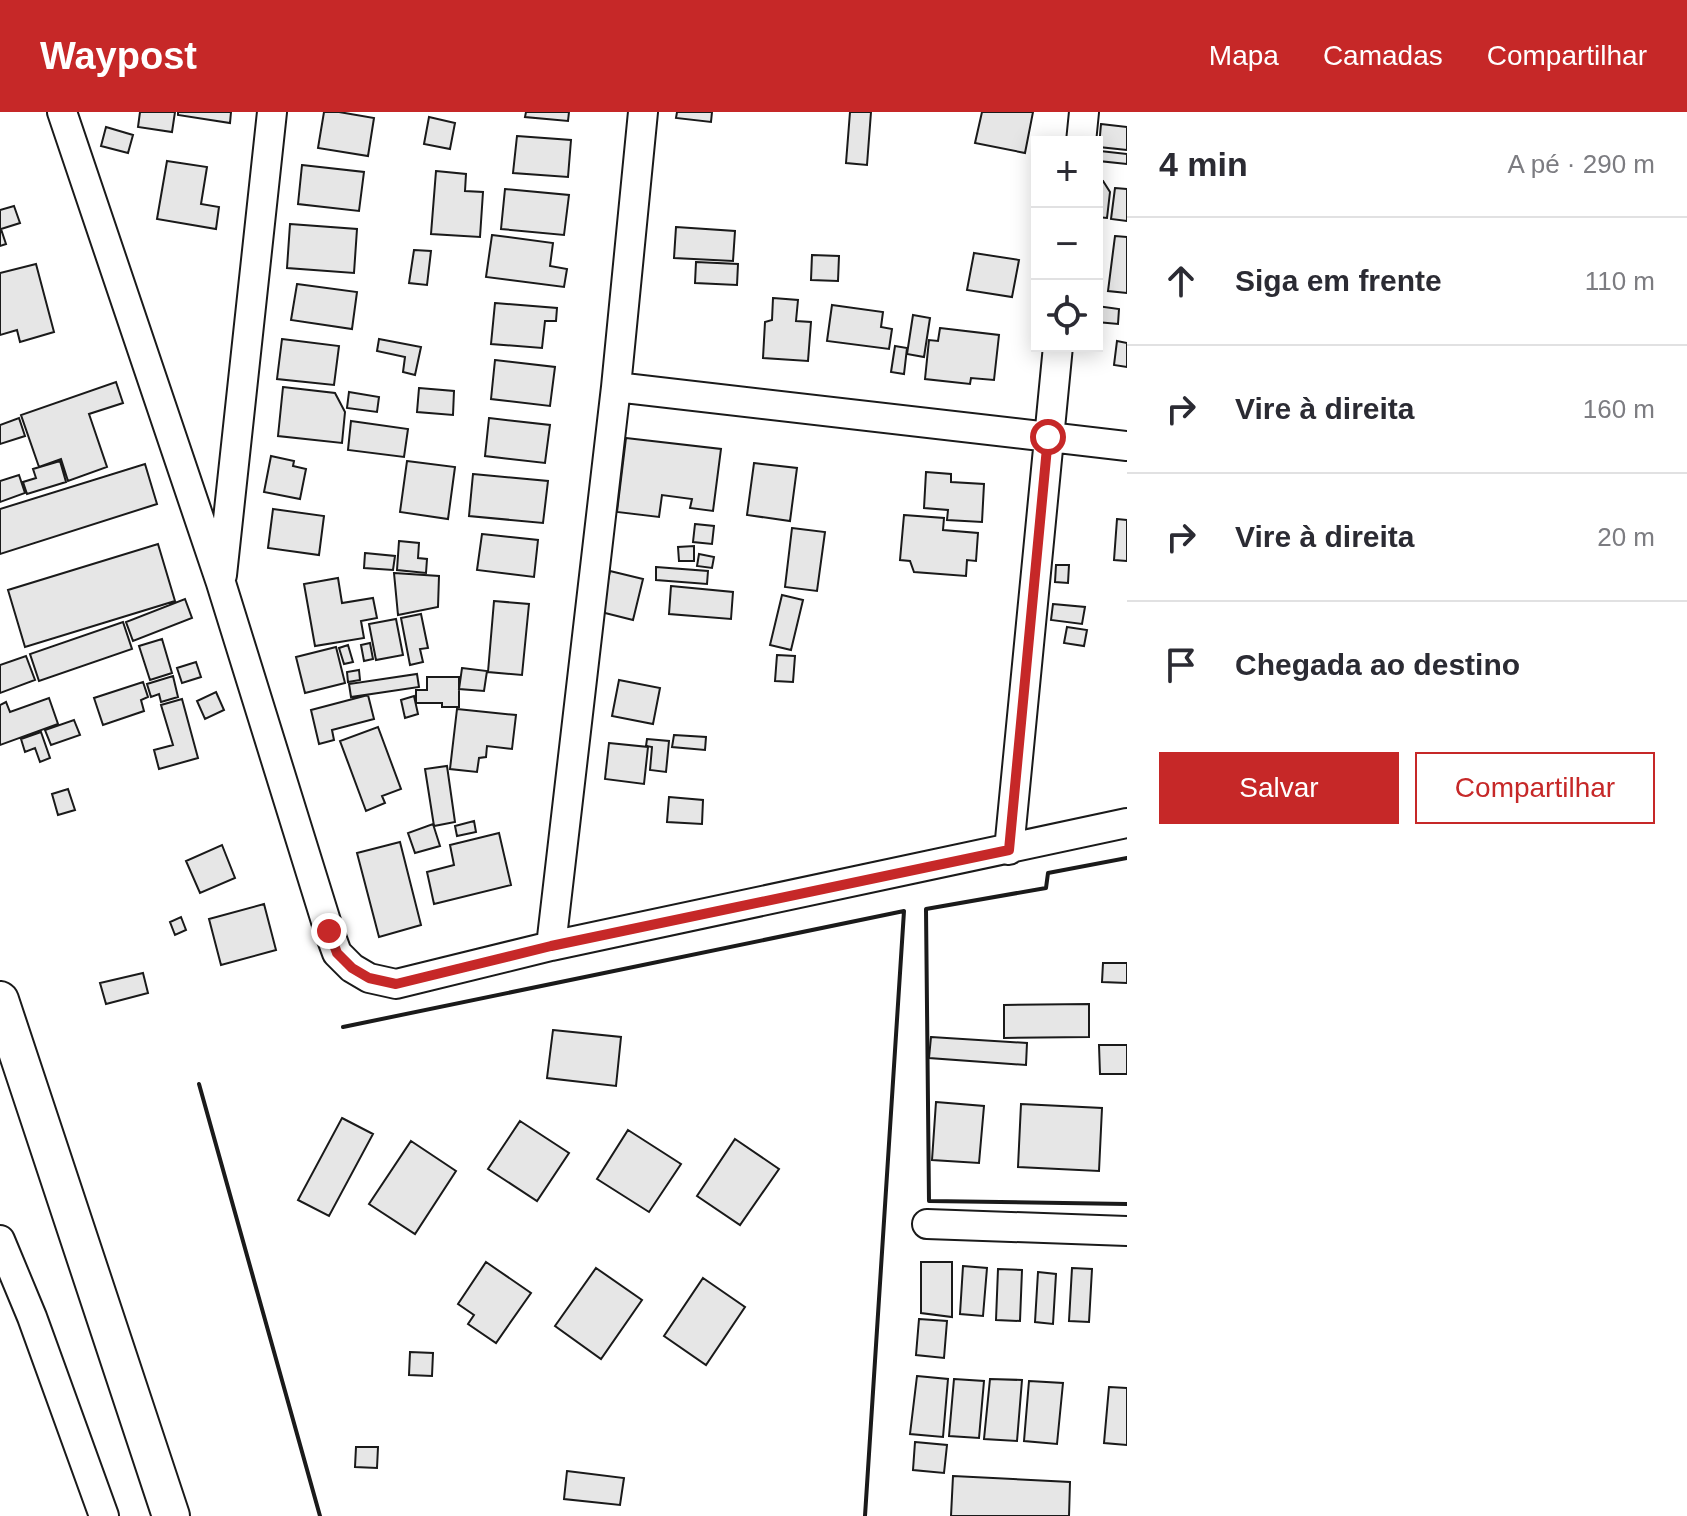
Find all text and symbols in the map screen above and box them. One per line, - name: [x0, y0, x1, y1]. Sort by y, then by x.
- text: Waypost: [40, 35, 197, 77]
- text: Mapa: [1209, 40, 1279, 71]
- text: Camadas: [1323, 40, 1443, 71]
- text: Compartilhar: [1487, 40, 1647, 71]
- map controls: [1031, 136, 1103, 352]
- button: +: [1031, 136, 1103, 208]
- text: 4 min: [1159, 145, 1248, 183]
- text: A pé · 290 m: [1508, 149, 1655, 179]
- button: −: [1031, 208, 1103, 280]
- icon: ahead: [1159, 259, 1203, 303]
- text: Siga em frente: [1235, 264, 1442, 297]
- text: 110 m: [1585, 266, 1655, 296]
- button: locate: [1031, 280, 1103, 352]
- icon: right: [1159, 387, 1203, 431]
- text: Vire à direita: [1235, 392, 1415, 425]
- text: 160 m: [1583, 394, 1655, 424]
- route start: [1030, 419, 1066, 455]
- icon: right: [1159, 515, 1203, 559]
- text: Vire à direita: [1235, 520, 1415, 553]
- text: 20 m: [1597, 522, 1655, 552]
- icon: arrive: [1159, 643, 1203, 687]
- text: Chegada ao destino: [1235, 648, 1520, 681]
- button: Salvar: [1159, 752, 1399, 824]
- button: Compartilhar: [1415, 752, 1655, 824]
- route end: [311, 913, 347, 949]

